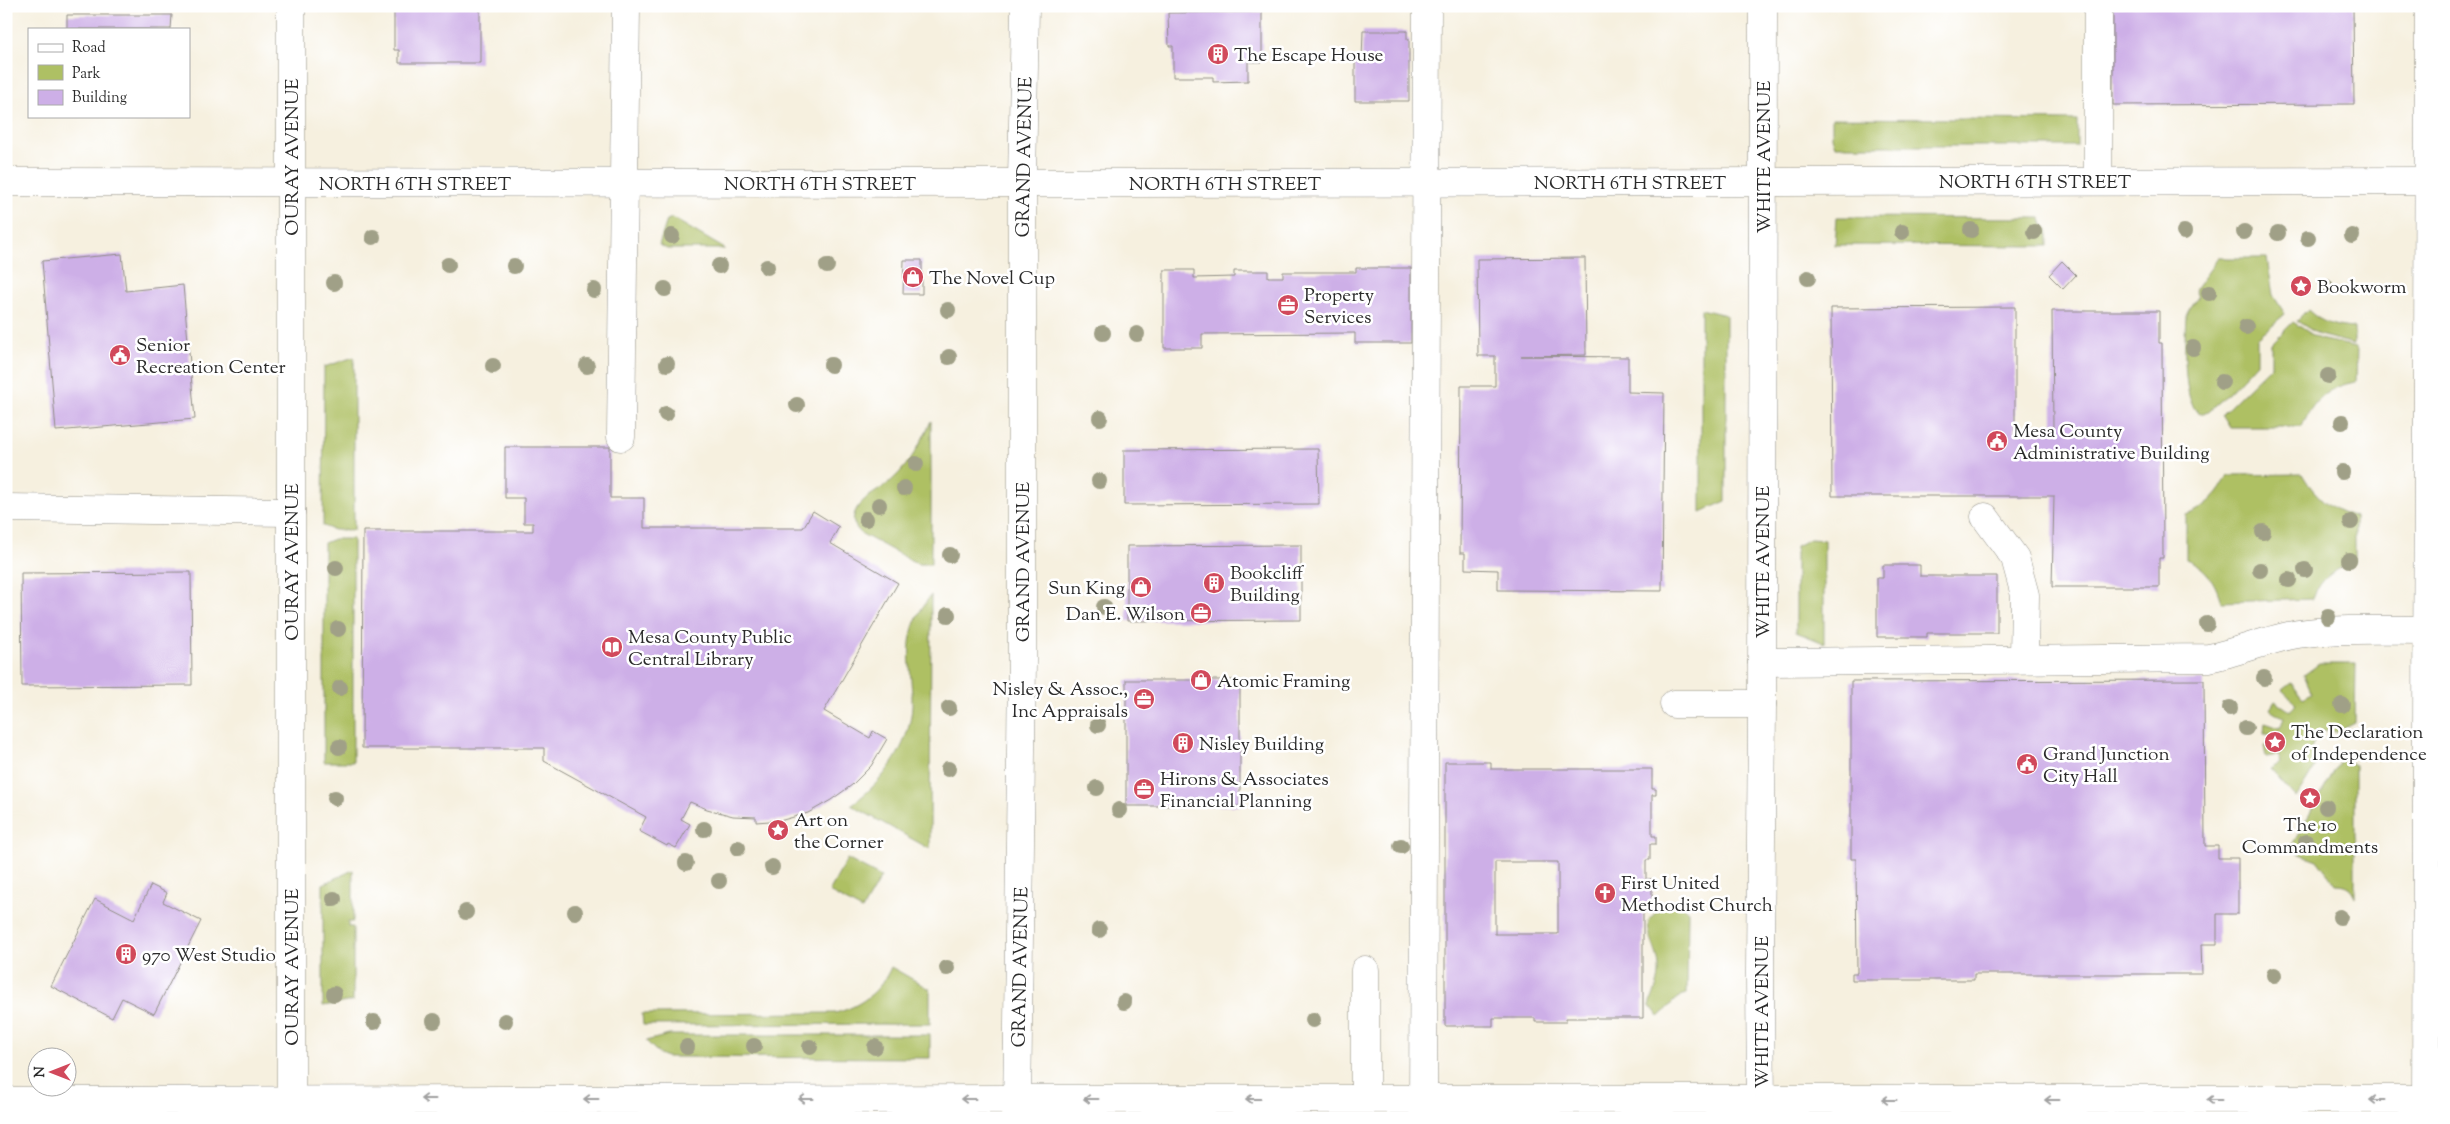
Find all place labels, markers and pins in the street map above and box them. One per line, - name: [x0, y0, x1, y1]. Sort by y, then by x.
- building icon: The Escape House: [1206, 42, 1230, 66]
- place label: The Escape House: [1234, 43, 1384, 70]
- shop icon: The Novel Cup: [901, 265, 925, 289]
- place label: The Novel Cup: [929, 266, 1055, 293]
- place icon: Bookworm: [2289, 274, 2313, 298]
- place label: Bookworm: [2317, 275, 2407, 302]
- place label: Property Services: [1304, 283, 1375, 332]
- office icon: Property Services: [1276, 293, 1300, 317]
- place label: Senior Recreation Center: [136, 333, 286, 382]
- public building icon: Senior Recreation Center: [108, 343, 132, 367]
- place label: Mesa County Administrative Building: [2013, 419, 2210, 468]
- public building icon: Mesa County Administrative Building: [1985, 429, 2009, 453]
- place label: Bookcliff Building: [1230, 561, 1305, 610]
- building icon: Bookcliff Building: [1202, 571, 1226, 595]
- shop icon: Sun King: [1129, 575, 1153, 599]
- place label: Sun King: [1048, 576, 1125, 603]
- office icon: Dan E. Wilson: [1189, 601, 1213, 625]
- place label: Dan E. Wilson: [1066, 602, 1185, 629]
- place label: Mesa County Public Central Library: [628, 625, 793, 674]
- library icon: Mesa County Public Central Library: [600, 635, 624, 659]
- shop icon: Atomic Framing: [1189, 668, 1213, 692]
- place label: Atomic Framing: [1217, 669, 1350, 696]
- place label: Nisley & Assoc., Inc Appraisals: [992, 677, 1128, 726]
- office icon: Nisley & Assoc., Inc Appraisals: [1132, 687, 1156, 711]
- place label: The Declaration of Independence: [2291, 720, 2427, 769]
- place icon: The Declaration of Independence: [2263, 730, 2287, 754]
- building icon: Nisley Building: [1171, 731, 1195, 755]
- place label: Nisley Building: [1199, 732, 1324, 759]
- place label: Grand Junction City Hall: [2043, 742, 2170, 791]
- public building icon: Grand Junction City Hall: [2015, 752, 2039, 776]
- place label: Hirons & Associates Financial Planning: [1160, 767, 1329, 816]
- office icon: Hirons & Associates Financial Planning: [1132, 777, 1156, 801]
- place icon: The 10 Commandments: [2298, 786, 2322, 810]
- place label: Art on the Corner: [794, 808, 884, 857]
- place label: The 10 Commandments: [2242, 813, 2378, 862]
- place icon: Art on the Corner: [766, 818, 790, 842]
- place label: First United Methodist Church: [1621, 871, 1773, 920]
- church icon: First United Methodist Church: [1593, 881, 1617, 905]
- building icon: 970 West Studio: [114, 942, 138, 966]
- place label: 970 West Studio: [142, 943, 276, 970]

